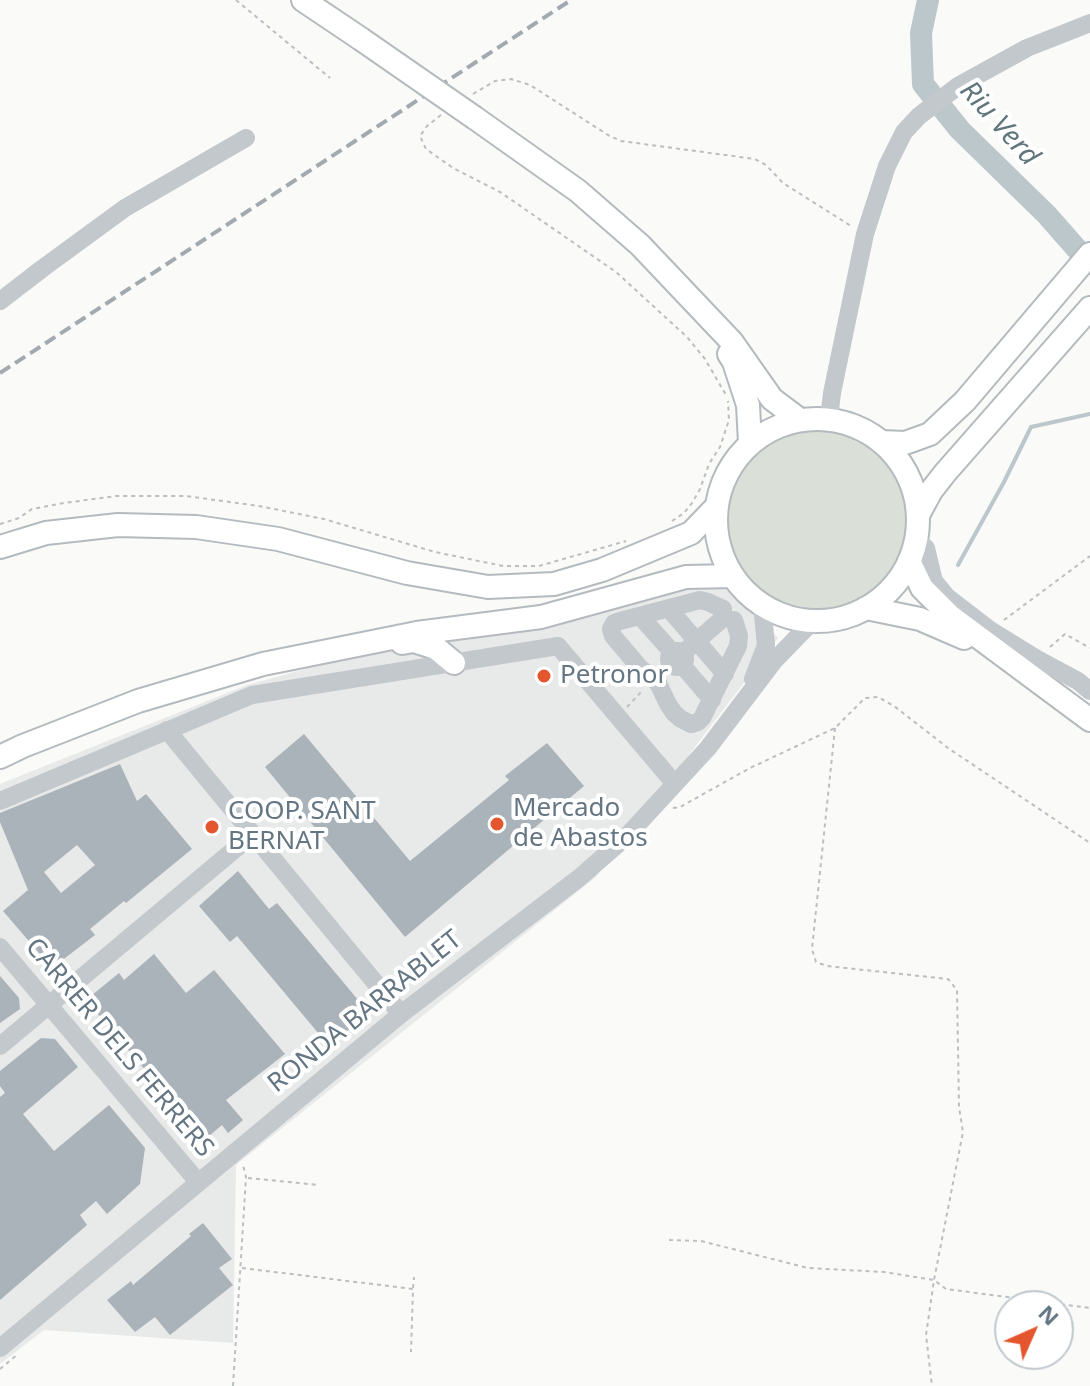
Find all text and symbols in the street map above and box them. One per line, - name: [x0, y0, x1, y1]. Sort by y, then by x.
- water label: Riu Verd: [952, 75, 1046, 173]
- place label: Petronor: [560, 660, 668, 692]
- marker: Petronor: [535, 667, 553, 685]
- place label: Mercado de Abastos: [513, 793, 648, 854]
- place label: COOP. SANT BERNAT: [228, 796, 376, 858]
- marker: Mercado de Abastos: [488, 815, 506, 833]
- marker: COOP. SANT BERNAT: [203, 818, 221, 836]
- street label: RONDA BARRABLET: [262, 924, 468, 1100]
- street label: CARRER DELS FERRERS: [18, 932, 220, 1164]
- north arrow: [994, 1290, 1074, 1370]
- text: N: [1033, 1298, 1066, 1331]

